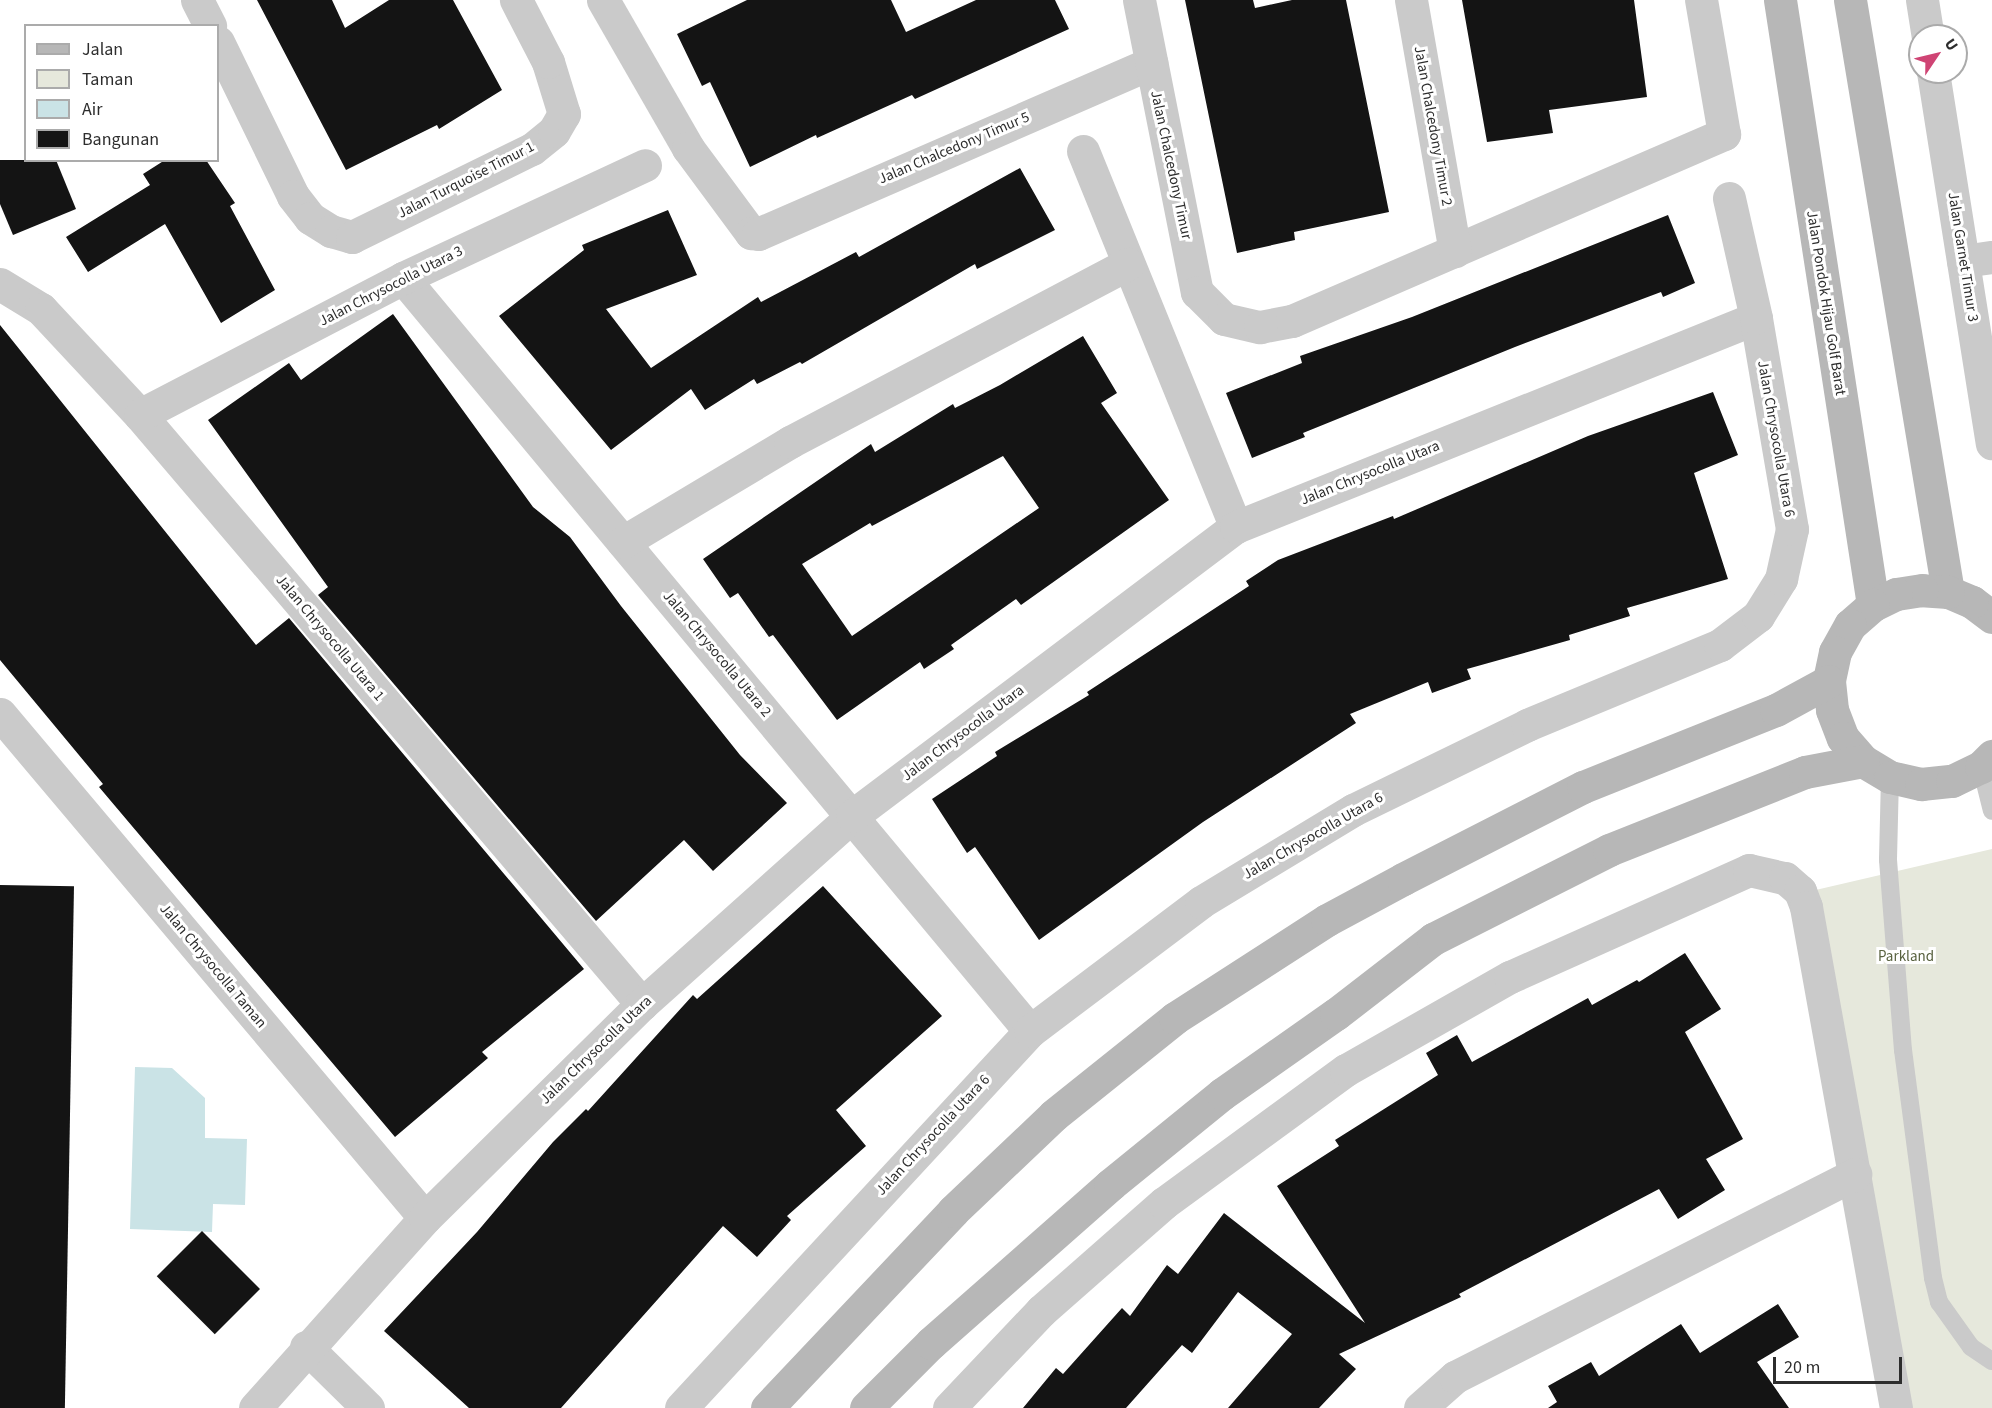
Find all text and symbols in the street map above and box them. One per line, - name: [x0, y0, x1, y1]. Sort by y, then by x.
- legend: [24, 24, 219, 162]
- north arrow: [1908, 24, 1968, 84]
- text: U: [1939, 34, 1963, 55]
- text: Jalan: [82, 37, 123, 62]
- street label: Jalan Chalcedony Timur 2: [1410, 45, 1456, 207]
- text: Taman: [82, 67, 133, 92]
- street label: Jalan Chalcedony Timur: [1146, 89, 1196, 241]
- text: Air: [82, 97, 102, 122]
- street label: Jalan Chalcedony Timur 5: [876, 108, 1032, 188]
- text: Bangunan: [82, 127, 159, 152]
- street label: Jalan Turquoise Timur 1: [395, 138, 537, 222]
- street label: Jalan Garnet Timur 3: [1944, 191, 1982, 323]
- street label: Jalan Pondok Hijau Golf Barat: [1802, 209, 1850, 397]
- street label: Jalan Chrysocolla Utara 3: [316, 242, 466, 330]
- street label: Jalan Chrysocolla Utara 6: [1753, 359, 1799, 519]
- street label: Jalan Chrysocolla Utara: [1298, 437, 1442, 509]
- street label: Jalan Chrysocolla Utara 1: [272, 571, 388, 705]
- street label: Jalan Chrysocolla Utara 2: [659, 587, 775, 721]
- street label: Jalan Chrysocolla Utara: [898, 681, 1028, 785]
- street label: Jalan Chrysocolla Utara 6: [1240, 789, 1386, 883]
- street label: Jalan Chrysocolla Taman: [156, 900, 270, 1032]
- park label: Parkland: [1878, 948, 1934, 966]
- street label: Jalan Chrysocolla Utara: [536, 992, 656, 1108]
- street label: Jalan Chrysocolla Utara 6: [872, 1071, 994, 1199]
- scale bar: [1776, 1345, 1905, 1383]
- text: 20 m: [1784, 1355, 1820, 1380]

